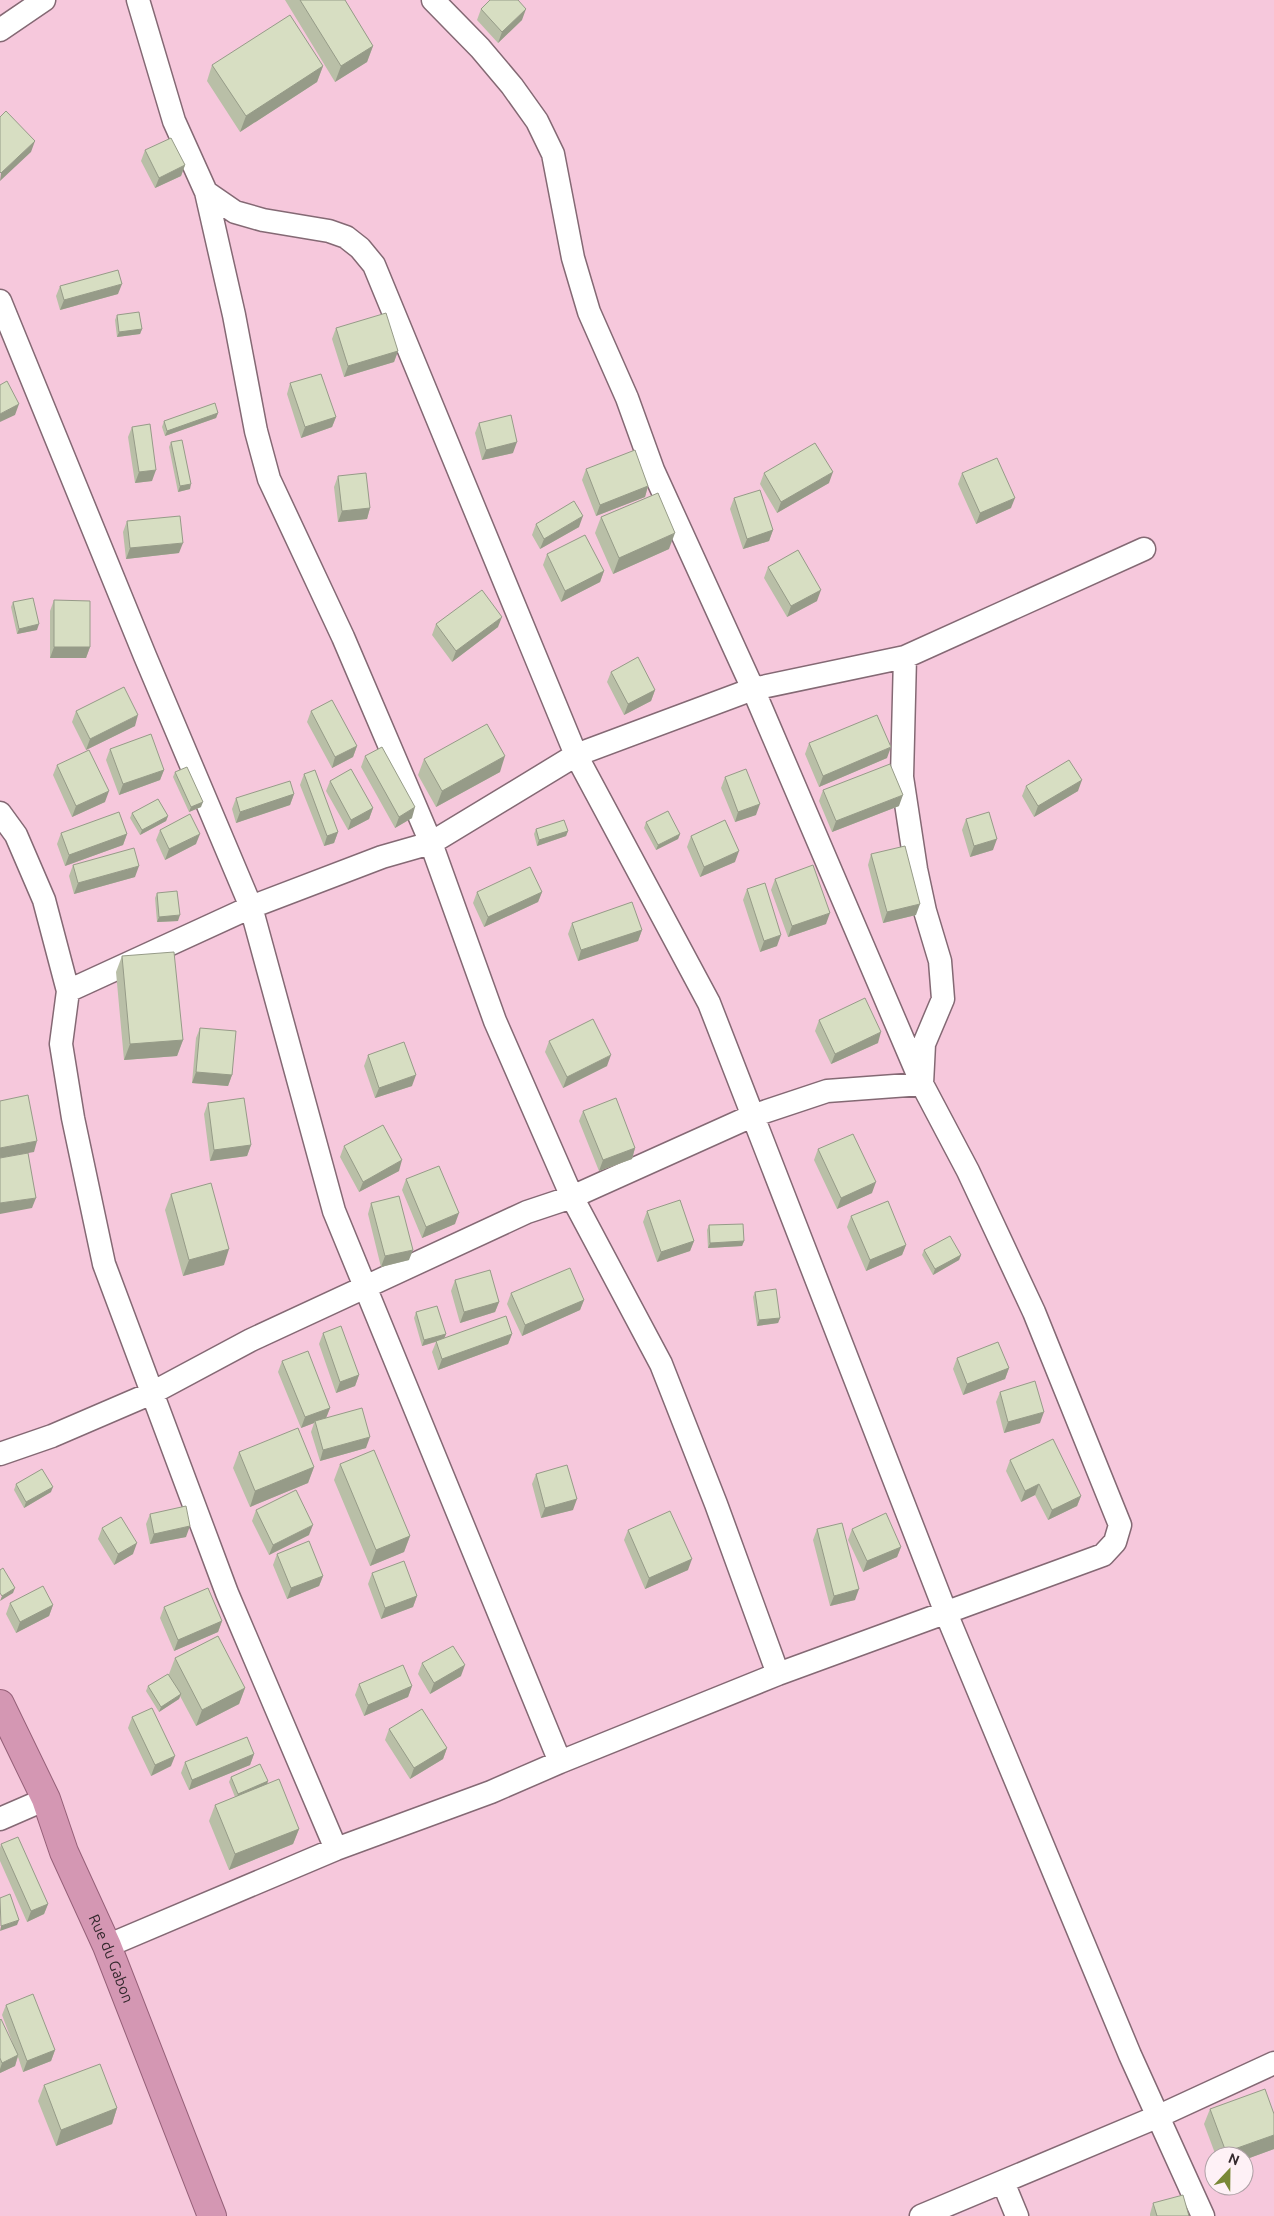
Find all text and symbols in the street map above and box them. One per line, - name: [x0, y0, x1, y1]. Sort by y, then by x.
- street label: Rue du Gabon: [86, 1911, 137, 2005]
- north arrow: [1204, 2146, 1254, 2196]
- text: N: [1226, 2150, 1242, 2168]

